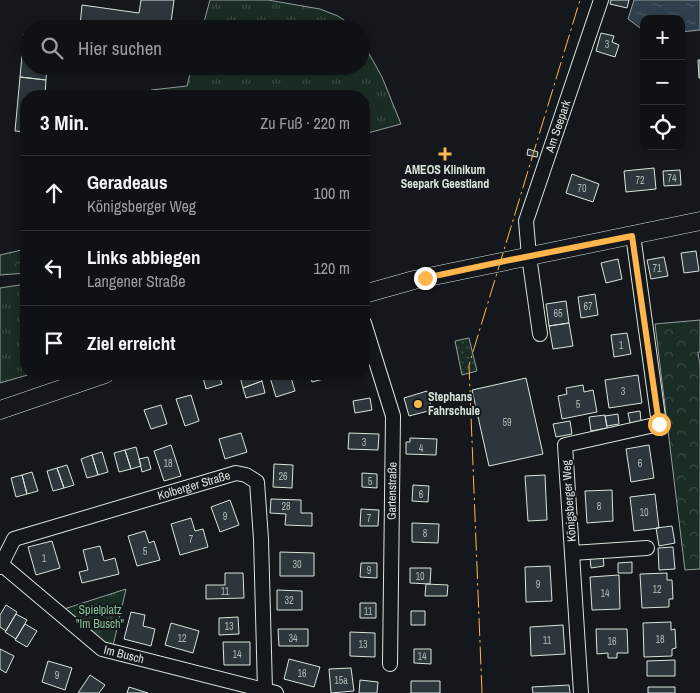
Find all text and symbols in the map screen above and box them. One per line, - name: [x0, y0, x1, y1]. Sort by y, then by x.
- map controls: [640, 15, 685, 150]
- button: +: [640, 15, 685, 60]
- search box: [20, 20, 370, 75]
- icon: search: [38, 34, 66, 62]
- text: Hier suchen: [78, 35, 162, 61]
- house number: 3: [605, 38, 610, 51]
- button: −: [640, 60, 685, 105]
- street label: Am Seepark: [542, 98, 574, 155]
- button: locate: [640, 105, 685, 150]
- text: 3 Min.: [40, 108, 89, 137]
- text: Zu Fuß · 220 m: [260, 112, 350, 134]
- marker: AMEOS Klinikum Seepark Geestland: [438, 147, 452, 161]
- place label: AMEOS Klinikum Seepark Geestland: [401, 162, 489, 192]
- text: Geradeaus: [87, 169, 168, 195]
- house number: 74: [667, 172, 677, 185]
- house number: 72: [635, 174, 645, 187]
- icon: ahead: [40, 179, 68, 207]
- text: 100 m: [314, 182, 350, 204]
- house number: 70: [577, 182, 587, 195]
- text: Königsberger Weg: [87, 195, 196, 217]
- text: Links abbiegen: [87, 244, 200, 270]
- icon: left: [40, 254, 68, 282]
- text: 120 m: [314, 257, 350, 279]
- house number: 71: [652, 262, 662, 275]
- route end: [414, 267, 437, 290]
- text: Langener Straße: [87, 270, 185, 292]
- house number: 67: [583, 300, 593, 313]
- house number: 65: [553, 307, 563, 320]
- icon: arrive: [40, 329, 68, 357]
- text: Ziel erreicht: [87, 330, 175, 356]
- house number: 1: [619, 339, 624, 352]
- house number: 3: [621, 385, 626, 398]
- place label: Stephans Fahrschule: [428, 389, 481, 419]
- marker: Stephans Fahrschule: [412, 398, 424, 410]
- house number: 5: [576, 398, 581, 411]
- route start: [648, 413, 671, 436]
- house number: 59: [502, 416, 512, 429]
- house number: 3: [362, 436, 367, 449]
- house number: 4: [419, 442, 424, 455]
- house number: 18: [163, 457, 173, 470]
- house number: 6: [638, 457, 643, 470]
- street label: Königsberger Weg: [558, 459, 580, 542]
- street label: Gartenstraße: [383, 462, 401, 520]
- street label: Kolberger Straße: [156, 467, 232, 504]
- house number: 26: [278, 470, 288, 483]
- house number: 5: [368, 475, 373, 488]
- house number: 6: [419, 488, 424, 501]
- house number: 28: [281, 500, 291, 513]
- house number: 8: [597, 500, 602, 513]
- house number: 10: [639, 506, 649, 519]
- house number: 9: [223, 510, 228, 523]
- house number: 7: [367, 512, 372, 525]
- house number: 8: [423, 527, 428, 540]
- house number: 7: [189, 533, 194, 546]
- house number: 5: [143, 545, 148, 558]
- house number: 1: [42, 552, 47, 565]
- house number: 30: [292, 558, 302, 571]
- house number: 9: [367, 564, 372, 577]
- house number: 10: [415, 570, 425, 583]
- house number: 9: [536, 578, 541, 591]
- house number: 12: [652, 583, 662, 596]
- house number: 11: [221, 585, 230, 598]
- house number: 14: [600, 587, 610, 600]
- house number: 32: [284, 594, 294, 607]
- park label: Spielplatz "Im Busch": [76, 602, 125, 632]
- house number: 11: [364, 605, 373, 618]
- house number: 13: [224, 620, 234, 633]
- house number: 12: [177, 632, 187, 645]
- house number: 34: [288, 632, 298, 645]
- house number: 18: [655, 633, 665, 646]
- house number: 11: [543, 634, 552, 647]
- house number: 16: [607, 635, 617, 648]
- house number: 13: [358, 638, 368, 651]
- street label: Im Busch: [102, 642, 146, 667]
- house number: 14: [232, 648, 242, 661]
- house number: 14: [417, 650, 427, 663]
- house number: 16: [297, 667, 307, 680]
- house number: 9: [55, 669, 60, 682]
- house number: 15a: [334, 674, 348, 687]

